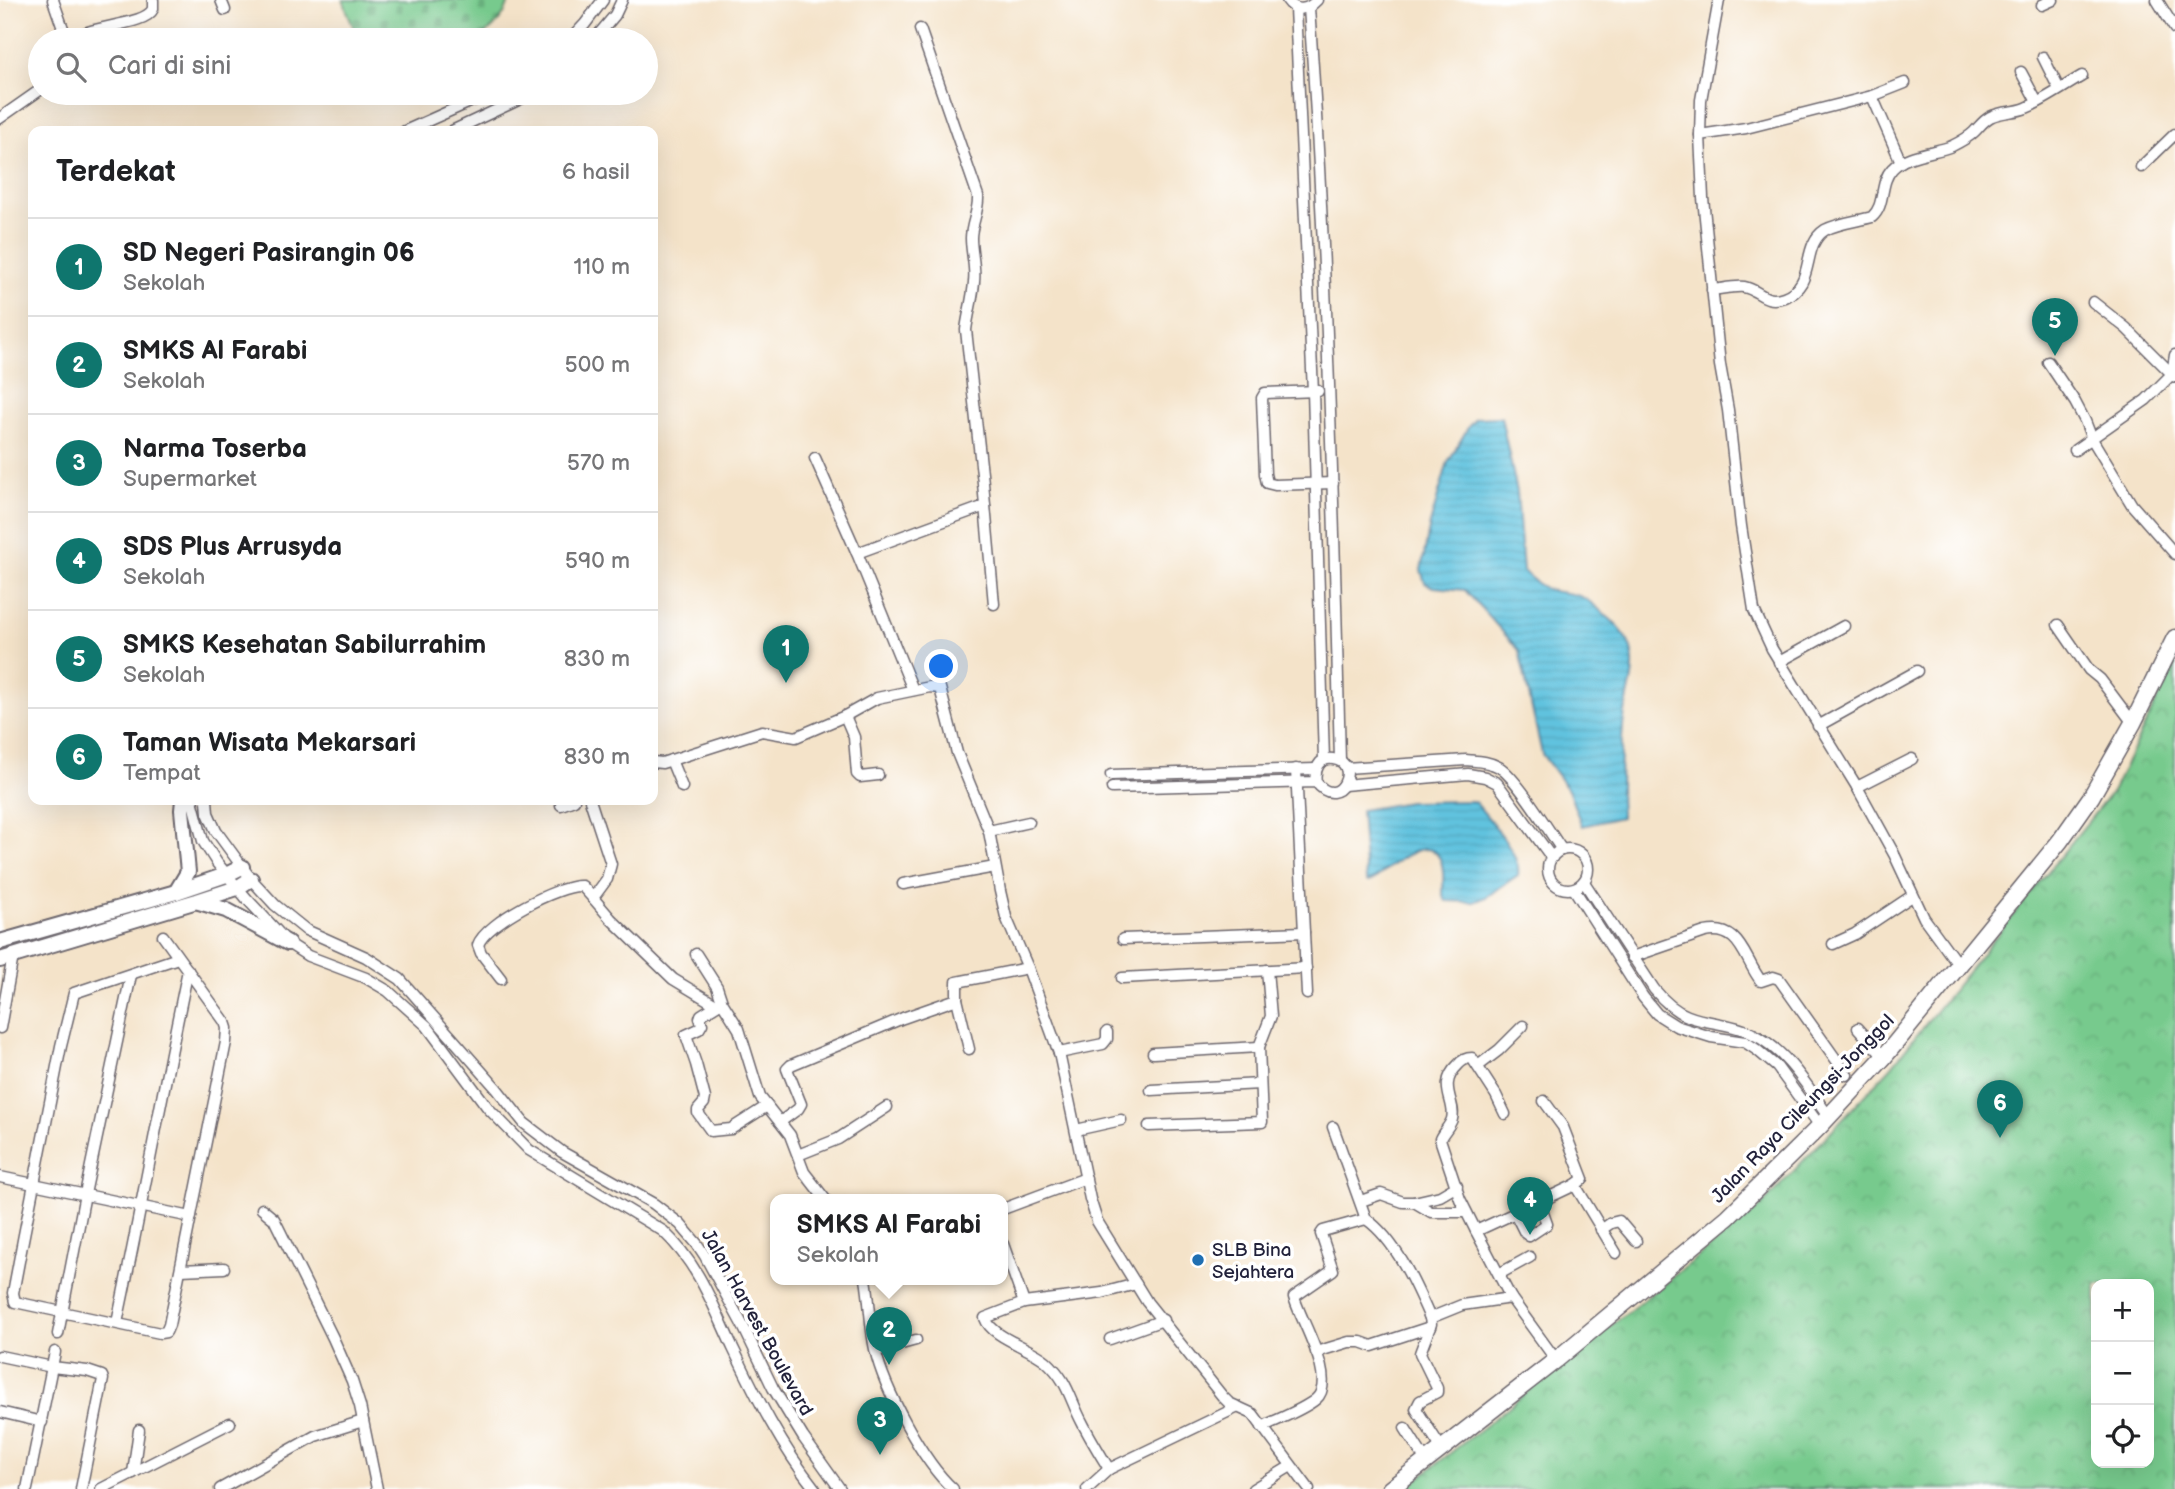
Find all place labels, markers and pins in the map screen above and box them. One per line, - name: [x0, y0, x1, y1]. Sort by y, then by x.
- pin: 5: [2032, 298, 2078, 356]
- pin: 1: [763, 625, 809, 683]
- pin: 6: [1977, 1080, 2023, 1138]
- pin: 4: [1507, 1177, 1553, 1235]
- place label: SLB Bina Sejahtera: [1212, 1239, 1294, 1284]
- marker: SLB Bina Sejahtera: [1190, 1252, 1206, 1268]
- pin: 2: [866, 1307, 912, 1365]
- pin: 3: [857, 1397, 903, 1455]

